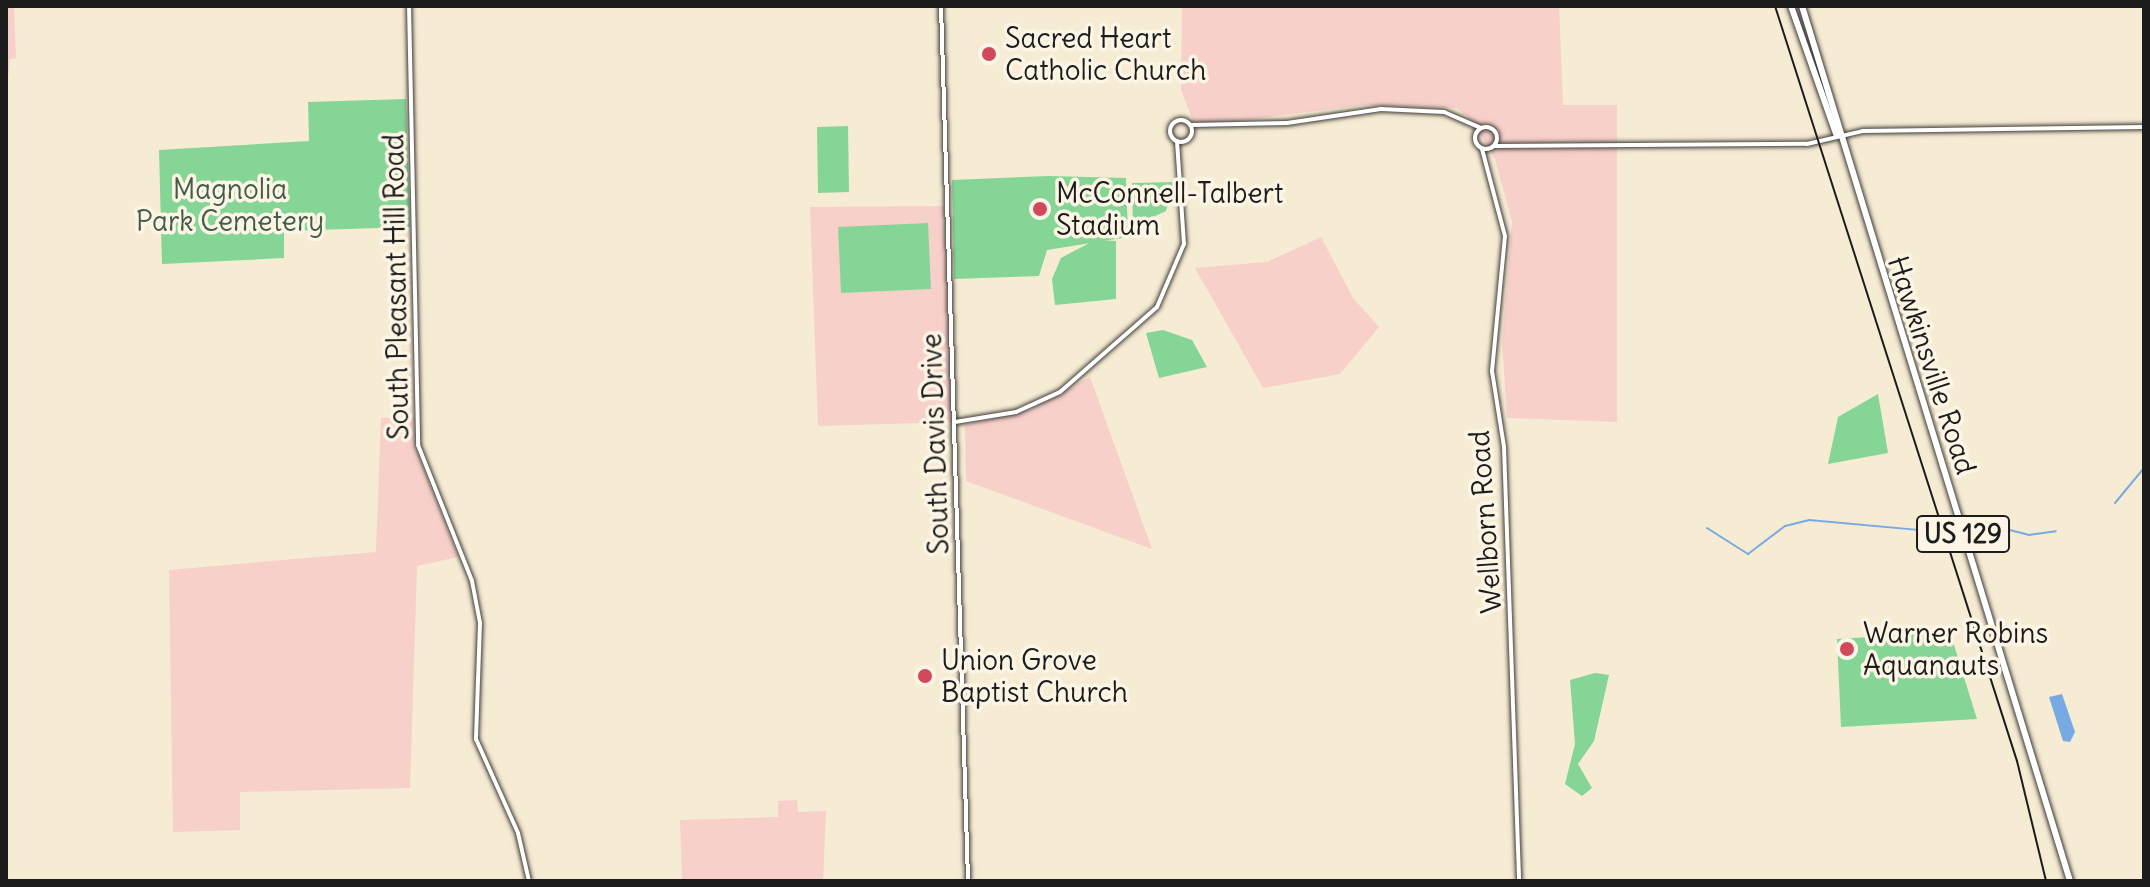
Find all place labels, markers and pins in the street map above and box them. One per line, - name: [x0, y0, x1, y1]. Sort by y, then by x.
- place label: Sacred Heart Catholic Church: [1005, 21, 1206, 87]
- marker: Sacred Heart Catholic Church: [980, 45, 998, 63]
- place label: McConnell-Talbert Stadium: [1056, 176, 1283, 242]
- marker: McConnell-Talbert Stadium: [1031, 200, 1049, 218]
- place label: Warner Robins Aquanauts: [1863, 616, 2048, 682]
- marker: Warner Robins Aquanauts: [1838, 640, 1856, 658]
- place label: Union Grove Baptist Church: [941, 643, 1128, 709]
- marker: Union Grove Baptist Church: [916, 667, 934, 685]

